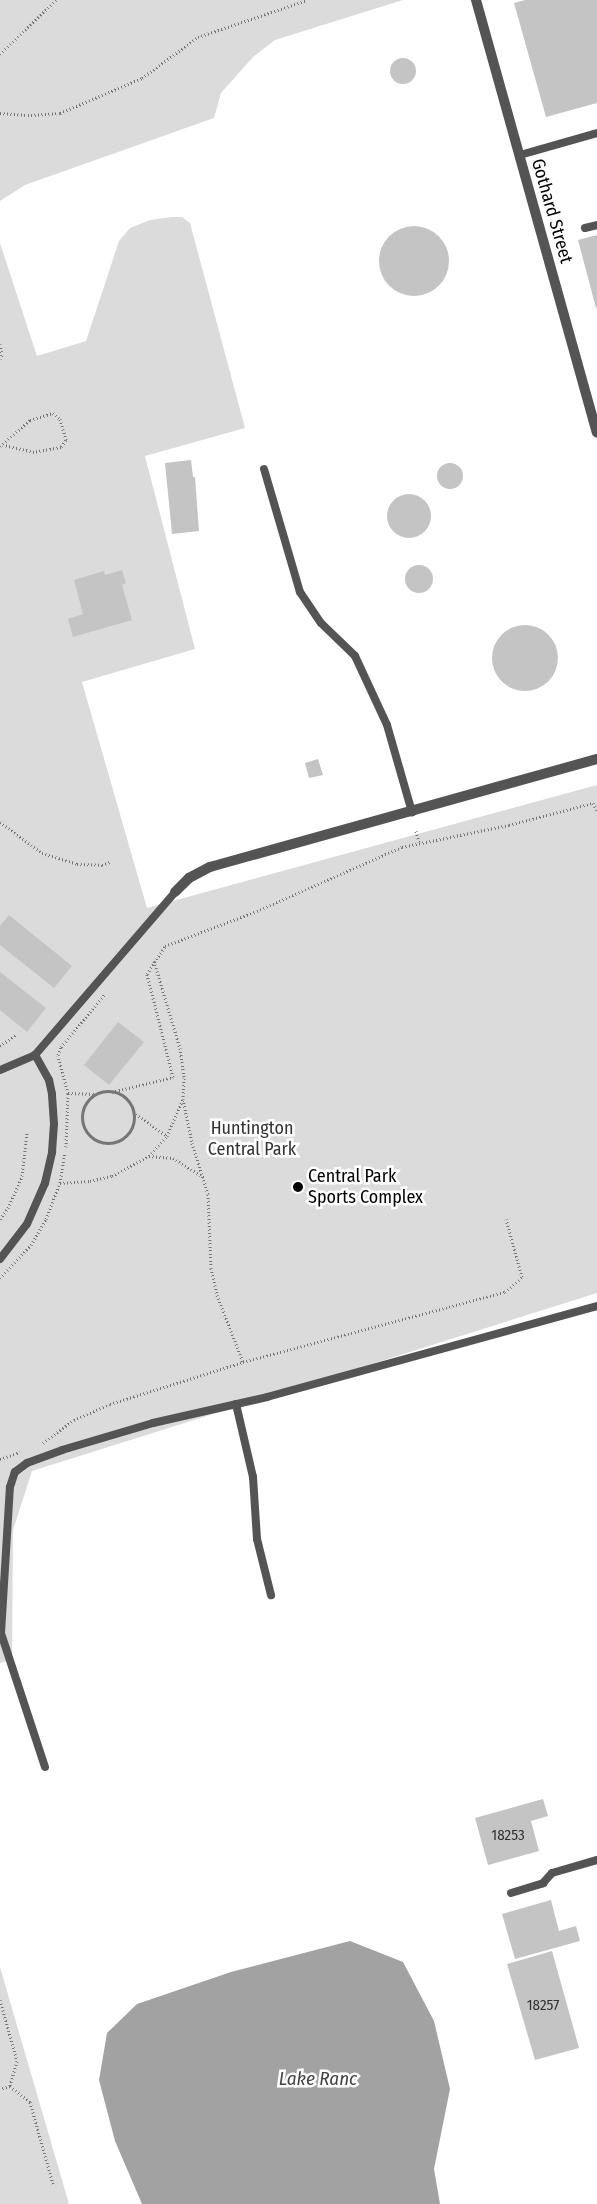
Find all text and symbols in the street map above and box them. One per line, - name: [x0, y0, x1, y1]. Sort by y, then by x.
- street label: Gothard Street: [527, 156, 577, 266]
- park label: Huntington Central Park: [208, 1118, 296, 1160]
- place label: Central Park Sports Complex: [308, 1166, 423, 1208]
- marker: Central Park Sports Complex: [292, 1181, 304, 1193]
- house number: 18253: [491, 1827, 525, 1845]
- house number: 18257: [527, 1997, 559, 2015]
- water label: Lake Ranc: [279, 2068, 357, 2090]

